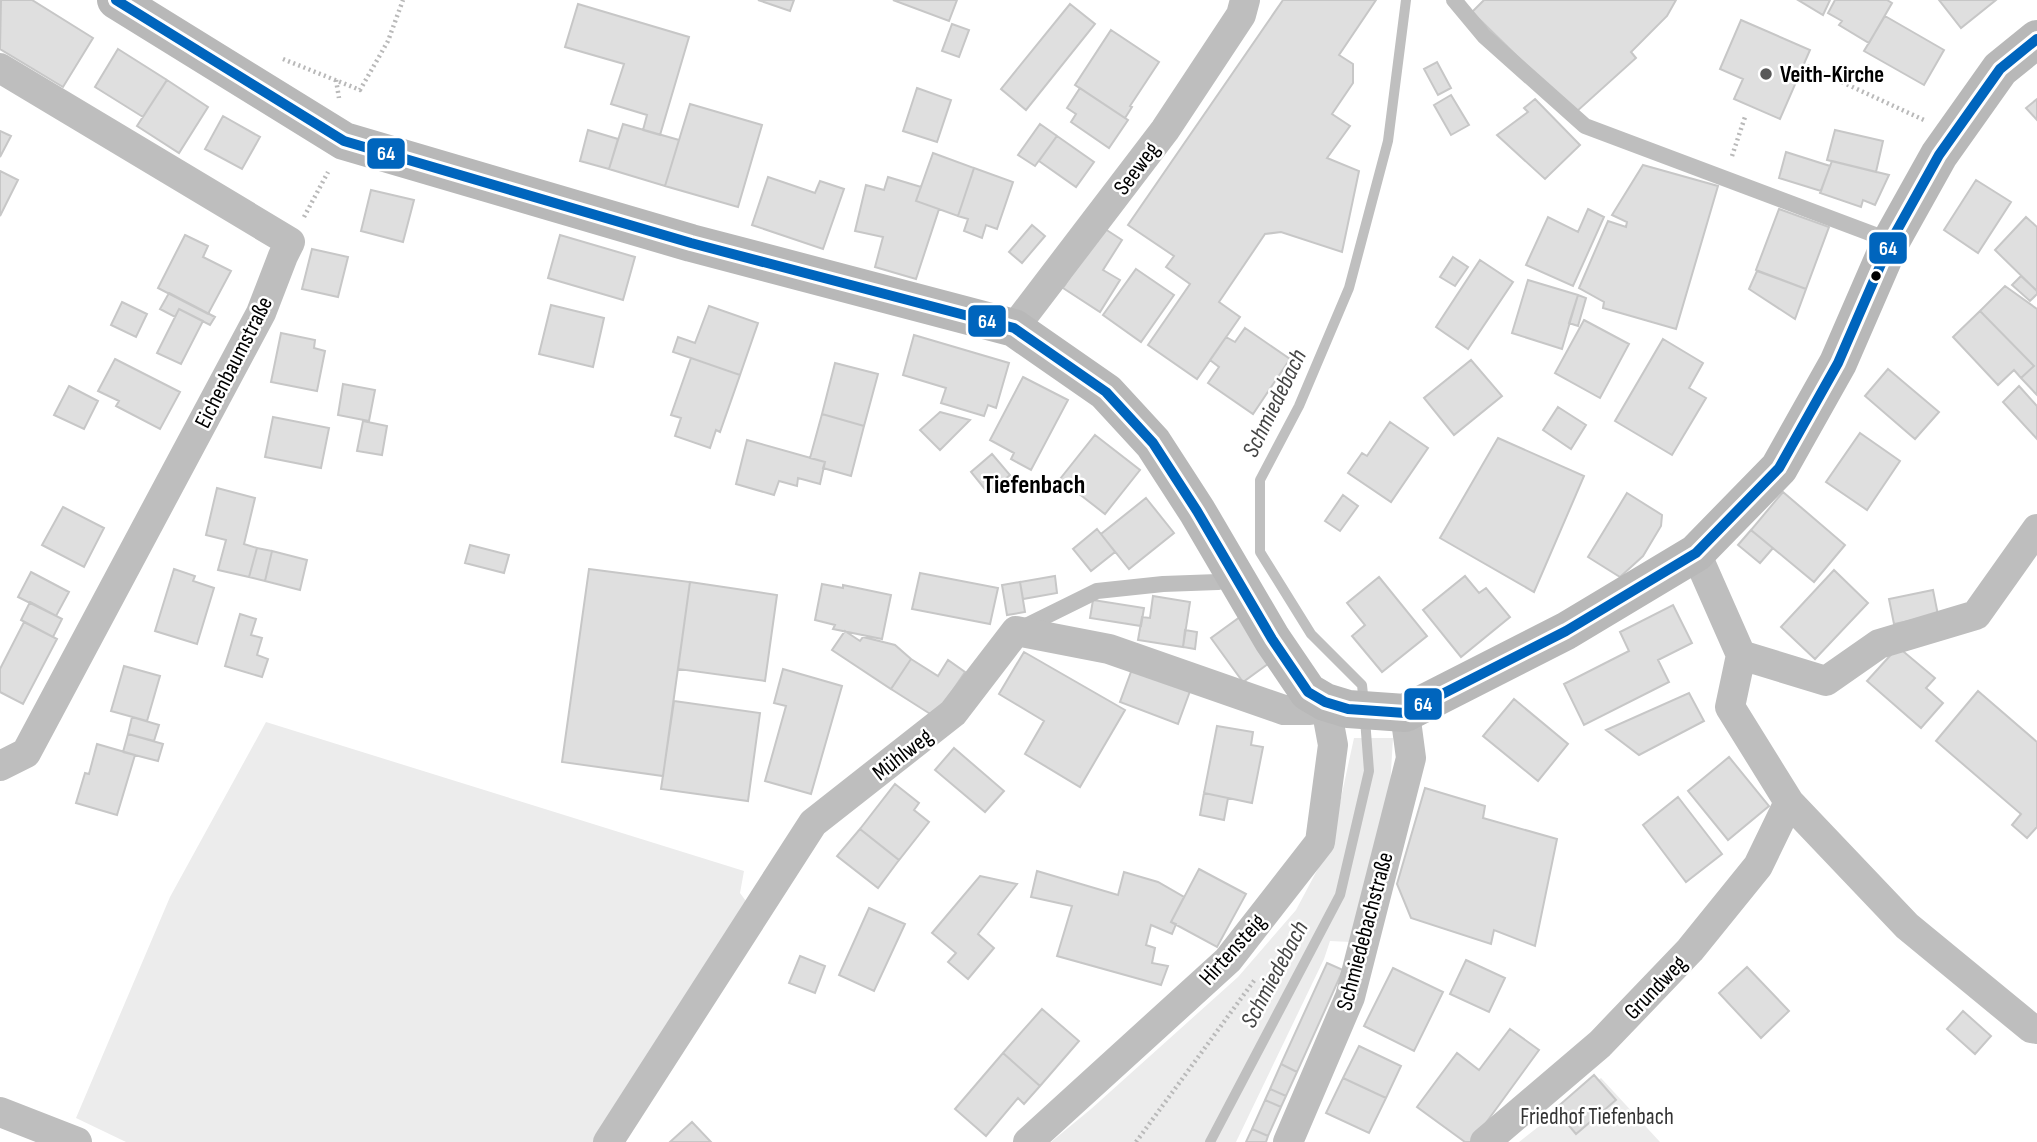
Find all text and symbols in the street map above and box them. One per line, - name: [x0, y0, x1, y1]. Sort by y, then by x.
- place label: Veith-Kirche: [1780, 61, 1884, 89]
- marker: Veith-Kirche: [1758, 66, 1774, 82]
- street label: Seeweg: [1108, 136, 1166, 201]
- line badge: 64: [366, 137, 406, 170]
- text: 64: [377, 143, 395, 166]
- line badge: 64: [1868, 231, 1908, 265]
- text: 64: [1879, 238, 1897, 261]
- unlabelled marker: [1869, 269, 1883, 283]
- street label: Eichenbaumstraße: [189, 292, 279, 433]
- line badge: 64: [967, 304, 1007, 338]
- text: 64: [978, 311, 996, 334]
- water label: Schmiedebach: [1236, 345, 1313, 462]
- district label: Tiefenbach: [983, 470, 1085, 501]
- line badge: 64: [1403, 687, 1443, 721]
- text: 64: [1414, 694, 1432, 717]
- street label: Mühlweg: [867, 723, 938, 787]
- street label: Schmiedebachstraße: [1330, 849, 1400, 1013]
- street label: Hirtensteig: [1193, 908, 1272, 991]
- water label: Schmiedebach: [1234, 916, 1315, 1032]
- street label: Grundweg: [1618, 950, 1693, 1026]
- park label: Friedhof Tiefenbach: [1520, 1103, 1674, 1131]

